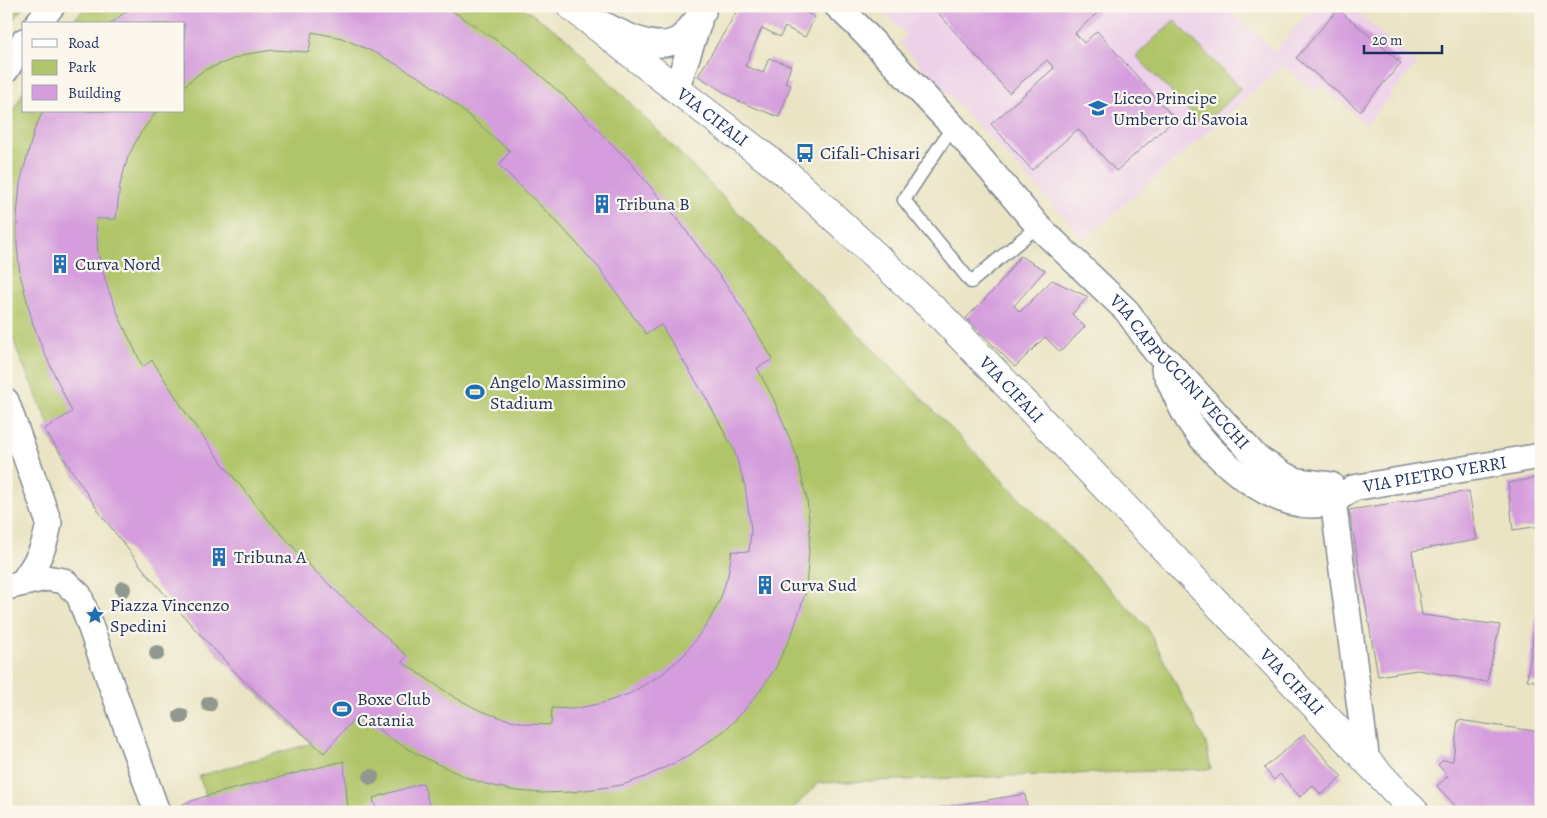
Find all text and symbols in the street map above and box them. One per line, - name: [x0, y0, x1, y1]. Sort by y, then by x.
- legend: [22, 22, 185, 112]
- scale bar: [1364, 22, 1442, 54]
- text: 20 m: [1372, 30, 1403, 50]
- text: Road: [68, 33, 100, 53]
- text: Park: [68, 57, 97, 77]
- street label: VIA CIFALI: [671, 81, 753, 152]
- text: Building: [68, 83, 121, 103]
- place label: Liceo Principe Umberto di Savoia: [1113, 86, 1249, 131]
- school or university icon: Liceo Principe Umberto di Savoia: [1087, 97, 1109, 119]
- place label: Cifali-Chisari: [820, 141, 920, 165]
- bus stop icon: Cifali-Chisari: [794, 142, 816, 164]
- place label: Tribuna B: [617, 192, 690, 216]
- building icon: Tribuna B: [591, 193, 613, 215]
- place label: Curva Nord: [75, 252, 161, 276]
- building icon: Curva Nord: [49, 253, 71, 275]
- street label: VIA CAPPUCCINI VECCHI: [1104, 288, 1255, 455]
- street label: VIA CIFALI: [973, 350, 1049, 428]
- place label: Angelo Massimino Stadium: [489, 370, 626, 415]
- sports icon: Angelo Massimino Stadium: [464, 381, 486, 403]
- street label: VIA PIETRO VERRI: [1360, 450, 1509, 498]
- place label: Tribuna A: [234, 545, 307, 569]
- building icon: Tribuna A: [208, 546, 230, 568]
- place label: Curva Sud: [780, 573, 857, 597]
- building icon: Curva Sud: [754, 574, 776, 596]
- place label: Piazza Vincenzo Spedini: [110, 593, 229, 638]
- place icon: Piazza Vincenzo Spedini: [84, 604, 106, 626]
- street label: VIA CIFALI: [1254, 642, 1330, 720]
- place label: Boxe Club Catania: [357, 687, 431, 732]
- sports icon: Boxe Club Catania: [331, 698, 353, 720]

